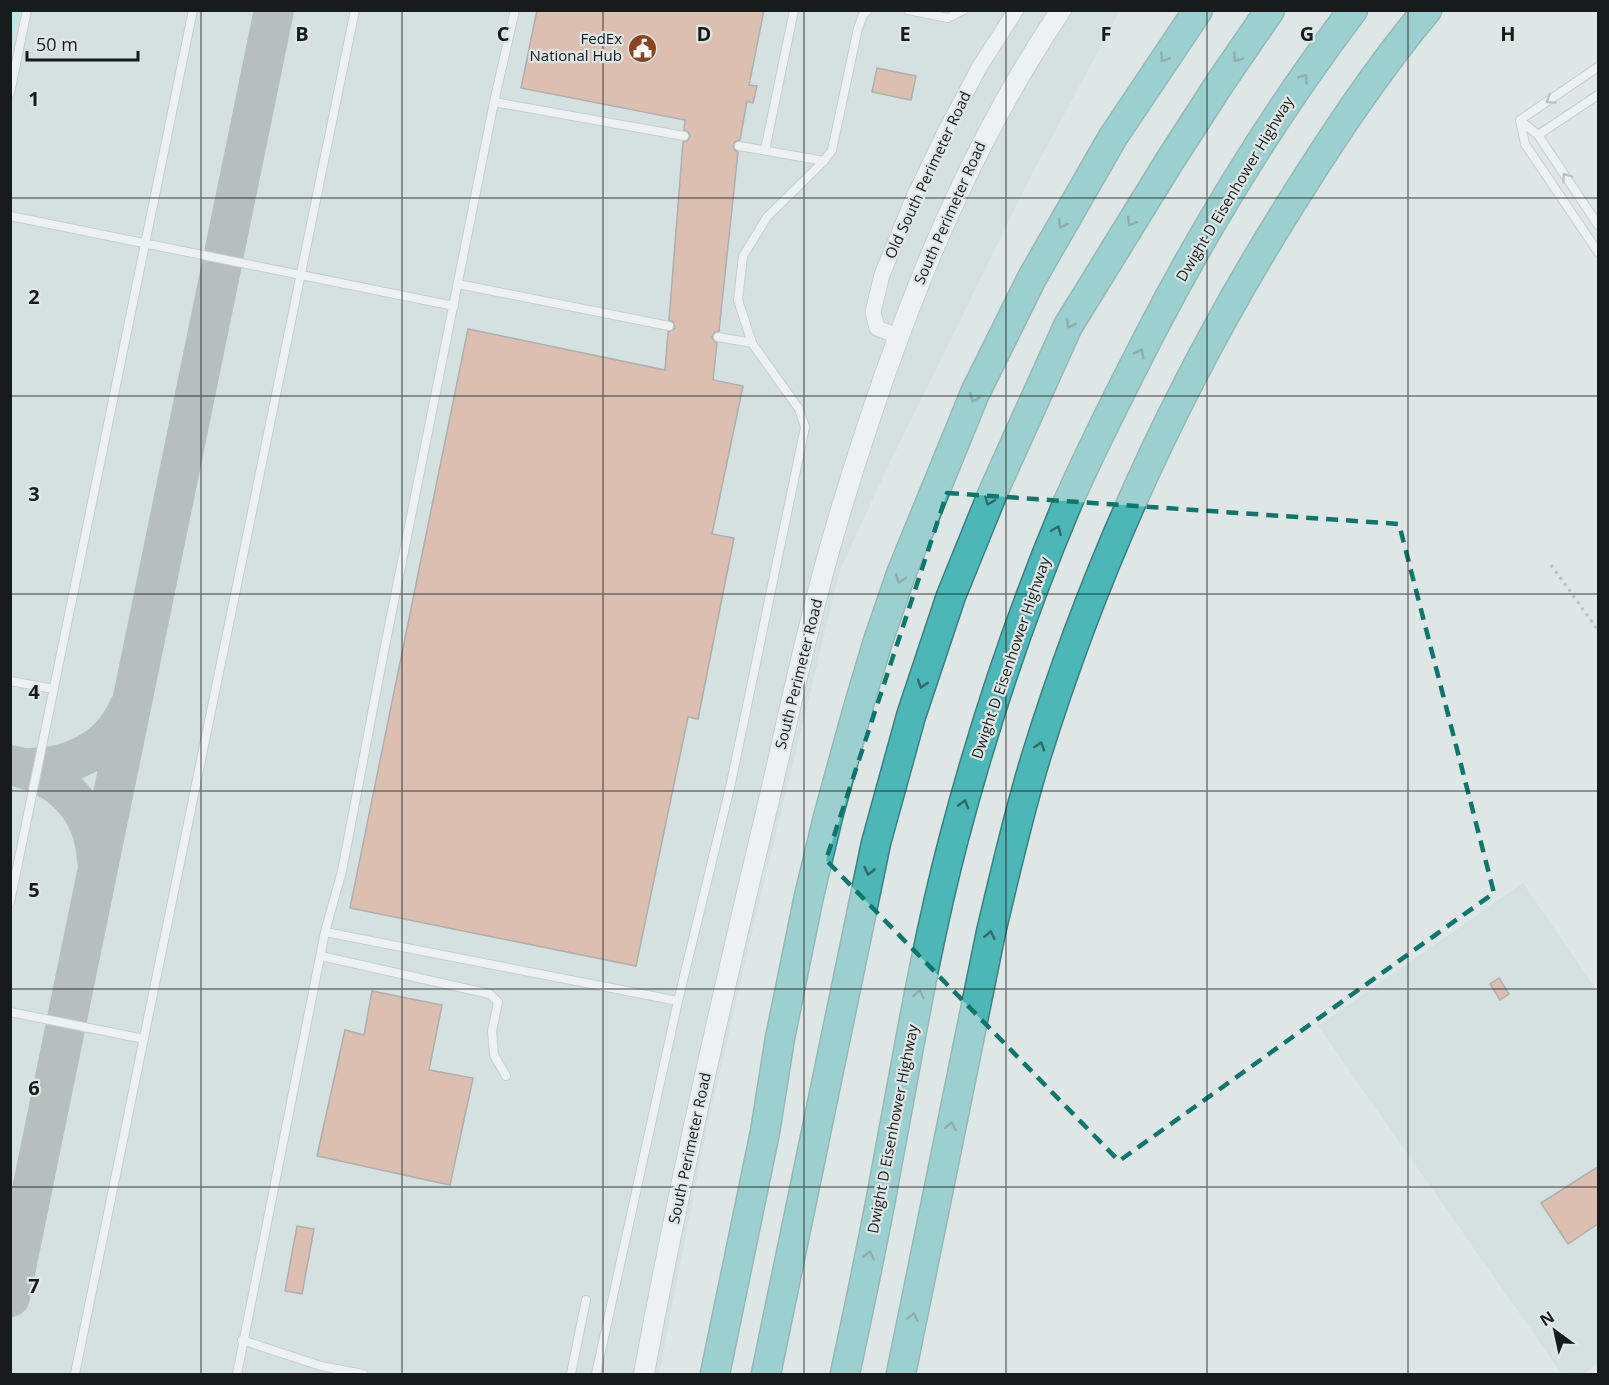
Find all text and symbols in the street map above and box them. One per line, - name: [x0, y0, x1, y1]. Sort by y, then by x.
- text: B: [295, 20, 309, 47]
- text: C: [497, 20, 510, 47]
- text: D: [697, 20, 711, 47]
- text: E: [899, 20, 911, 47]
- text: F: [1101, 20, 1111, 47]
- text: G: [1300, 20, 1314, 47]
- text: H: [1500, 20, 1516, 47]
- scale bar: [27, 24, 138, 62]
- place label: FedEx National Hub: [530, 28, 622, 65]
- text: 50 m: [36, 32, 78, 56]
- public building icon: FedEx National Hub: [627, 32, 659, 64]
- one-way arrow: [1161, 52, 1172, 63]
- one-way arrow: [1233, 52, 1244, 63]
- one-way arrow: [1297, 73, 1308, 84]
- text: 1: [28, 85, 40, 112]
- street label: Old South Perimeter Road: [881, 88, 975, 262]
- street label: Dwight D Eisenhower Highway: [1171, 92, 1298, 285]
- one-way arrow: [1546, 93, 1557, 104]
- street label: South Perimeter Road: [910, 139, 990, 287]
- one-way arrow: [1562, 173, 1573, 184]
- one-way arrow: [1127, 216, 1139, 226]
- one-way arrow: [1057, 218, 1069, 228]
- text: 2: [28, 283, 40, 310]
- one-way arrow: [1066, 317, 1077, 328]
- one-way arrow: [1133, 349, 1144, 360]
- one-way arrow: [969, 392, 981, 403]
- text: 3: [28, 480, 40, 507]
- one-way arrow: [984, 495, 996, 506]
- one-way arrow: [1050, 525, 1062, 536]
- street label: Dwight D Eisenhower Highway: [966, 553, 1054, 761]
- one-way arrow: [895, 572, 907, 583]
- street label: South Perimeter Road: [770, 597, 826, 751]
- text: 4: [28, 678, 40, 705]
- one-way arrow: [917, 678, 929, 689]
- one-way arrow: [1032, 741, 1045, 752]
- one-way arrow: [956, 799, 969, 809]
- one-way arrow: [864, 866, 877, 876]
- text: 5: [28, 876, 40, 903]
- one-way arrow: [983, 930, 996, 940]
- one-way arrow: [912, 989, 925, 999]
- street label: Dwight D Eisenhower Highway: [862, 1022, 922, 1235]
- street label: South Perimeter Road: [663, 1070, 715, 1225]
- text: 6: [28, 1074, 40, 1101]
- one-way arrow: [944, 1121, 957, 1131]
- one-way arrow: [862, 1251, 875, 1261]
- text: 7: [28, 1272, 40, 1299]
- north arrow: [1525, 1301, 1585, 1361]
- text: N: [1535, 1306, 1558, 1331]
- one-way arrow: [906, 1313, 919, 1323]

